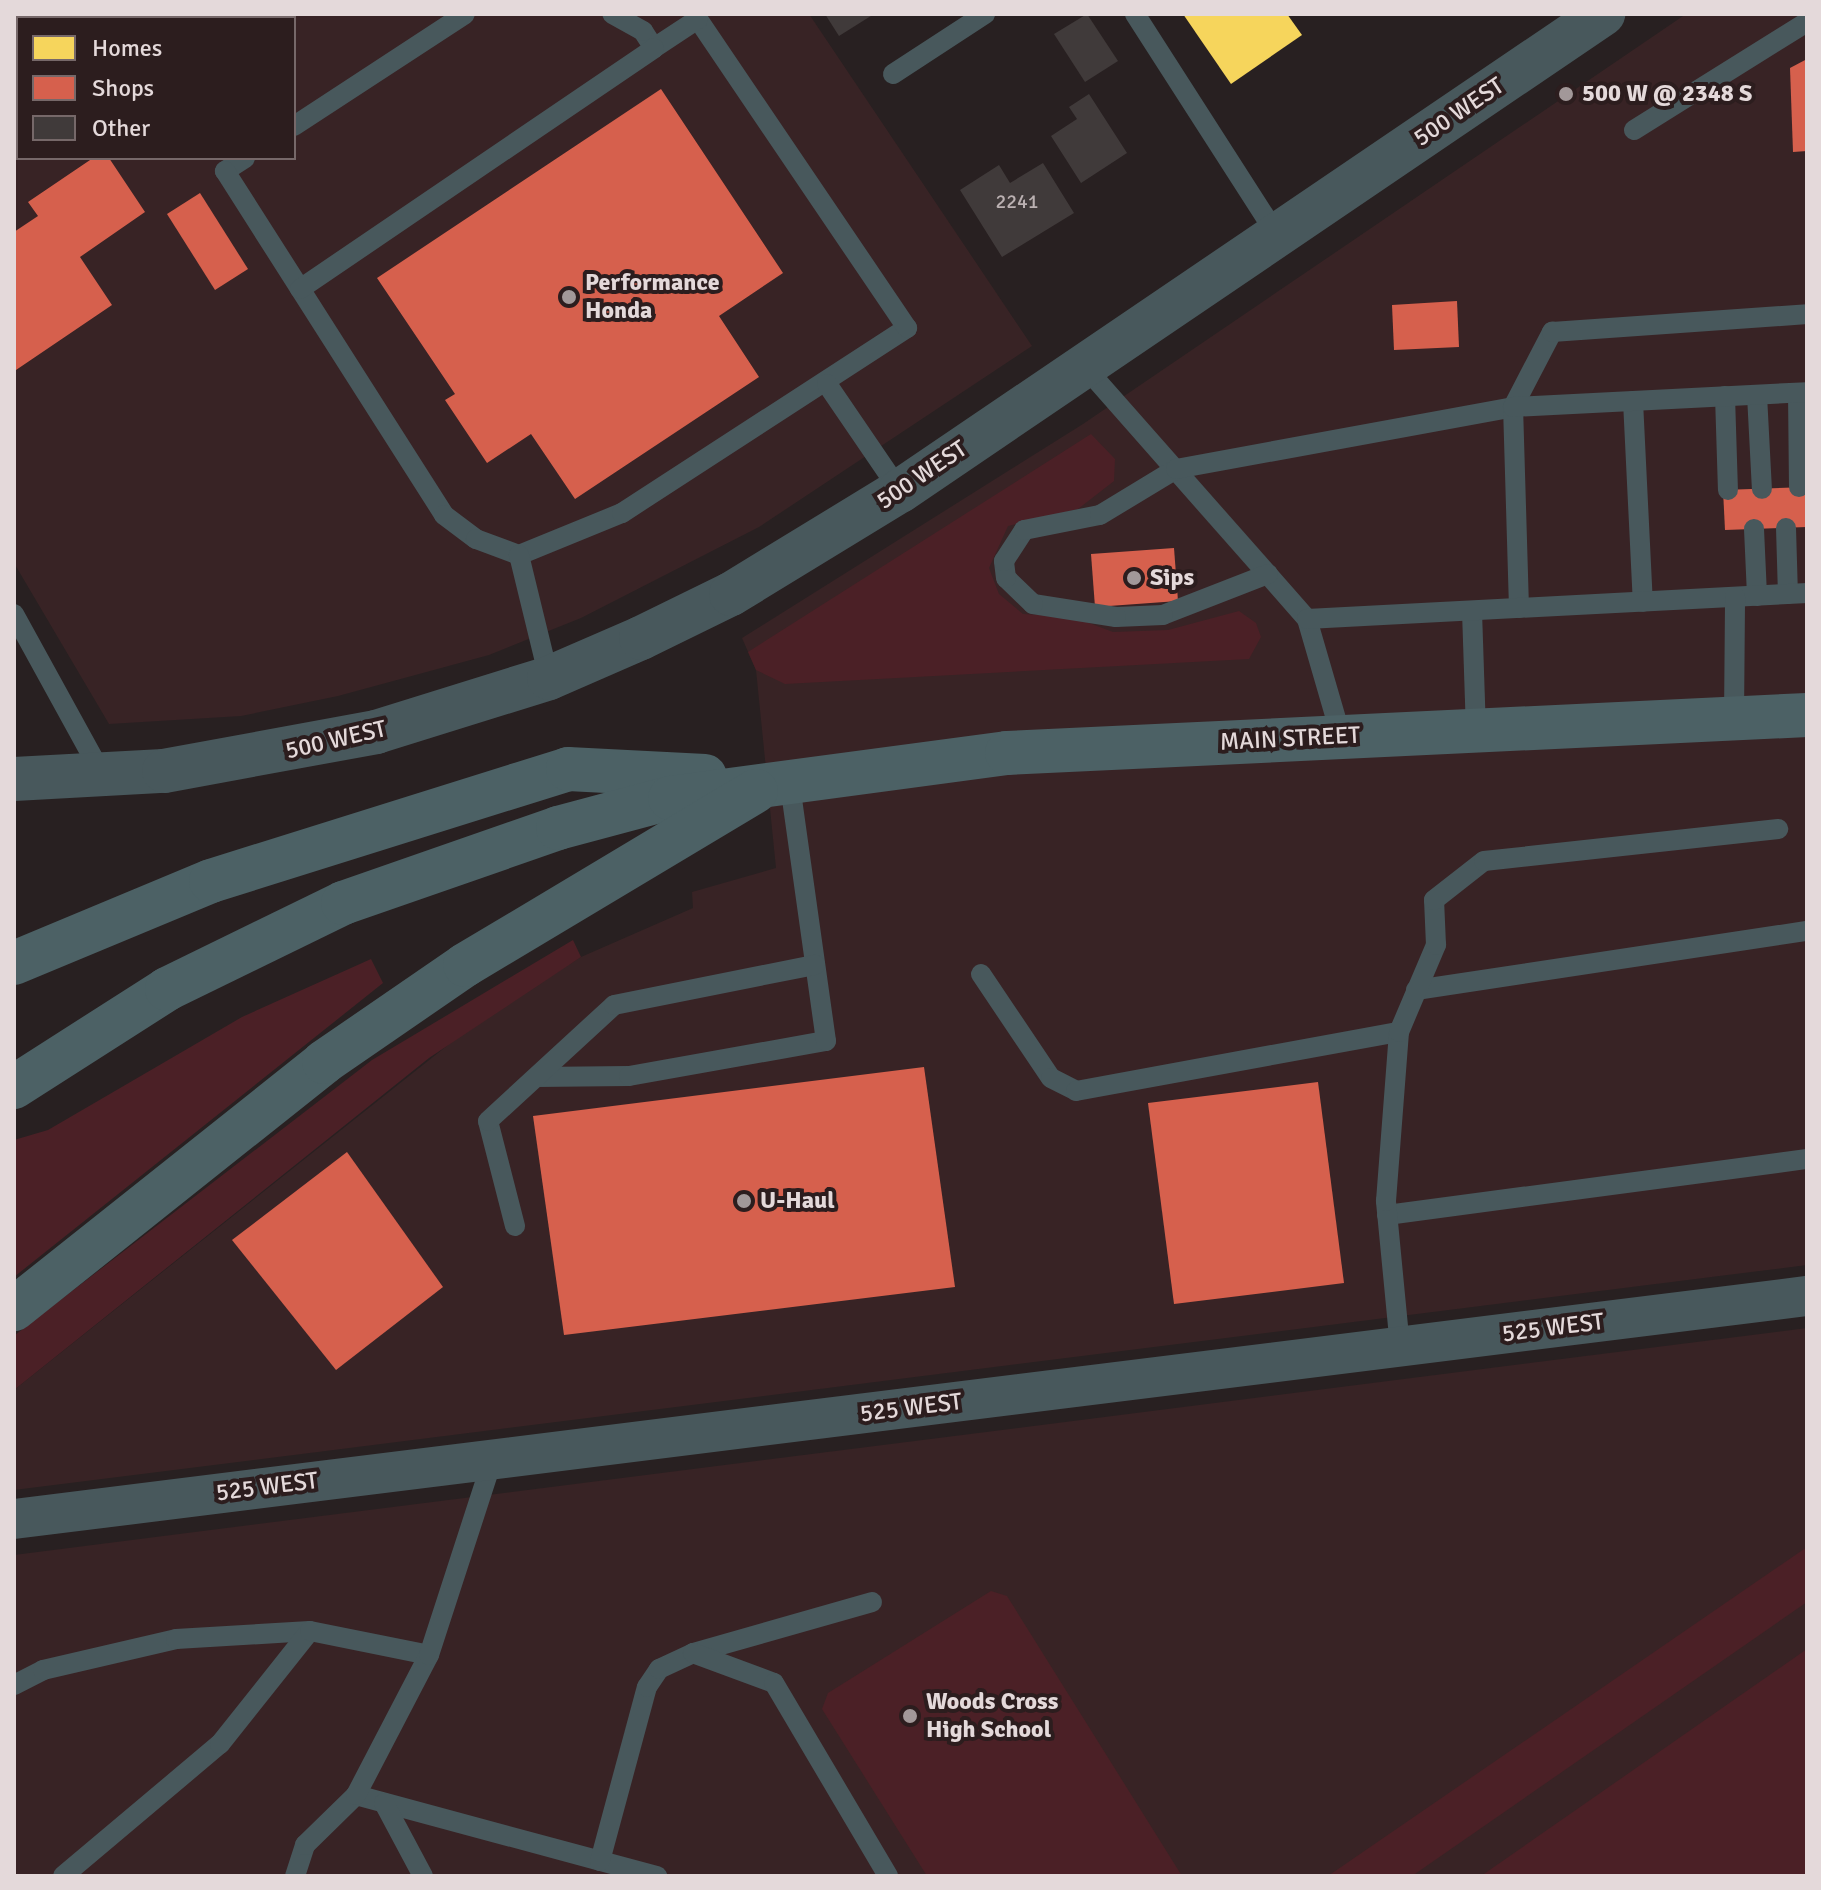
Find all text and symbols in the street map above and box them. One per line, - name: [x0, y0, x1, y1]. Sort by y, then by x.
- legend: [16, 16, 296, 160]
- text: Homes: [92, 33, 162, 63]
- street label: 500 WEST: [1408, 71, 1510, 153]
- text: Shops: [92, 73, 154, 103]
- place label: 500 W @ 2348 S: [1582, 80, 1752, 108]
- marker: 500 W @ 2348 S: [1557, 85, 1575, 103]
- text: Other: [92, 113, 150, 143]
- house number: 2241: [995, 189, 1039, 213]
- place label: Performance Honda: [585, 269, 720, 325]
- marker: Performance Honda: [560, 288, 578, 306]
- street label: 500 WEST: [871, 434, 973, 516]
- place label: Sips: [1150, 564, 1194, 592]
- marker: Sips: [1125, 569, 1143, 587]
- street label: 500 WEST: [283, 714, 389, 766]
- street label: MAIN STREET: [1219, 721, 1361, 757]
- place label: U-Haul: [760, 1187, 835, 1215]
- marker: U-Haul: [735, 1192, 753, 1210]
- street label: 525 WEST: [1500, 1307, 1606, 1349]
- street label: 525 WEST: [858, 1387, 964, 1429]
- street label: 525 WEST: [214, 1466, 320, 1508]
- place label: Woods Cross High School: [926, 1688, 1058, 1744]
- marker: Woods Cross High School: [901, 1707, 919, 1725]

